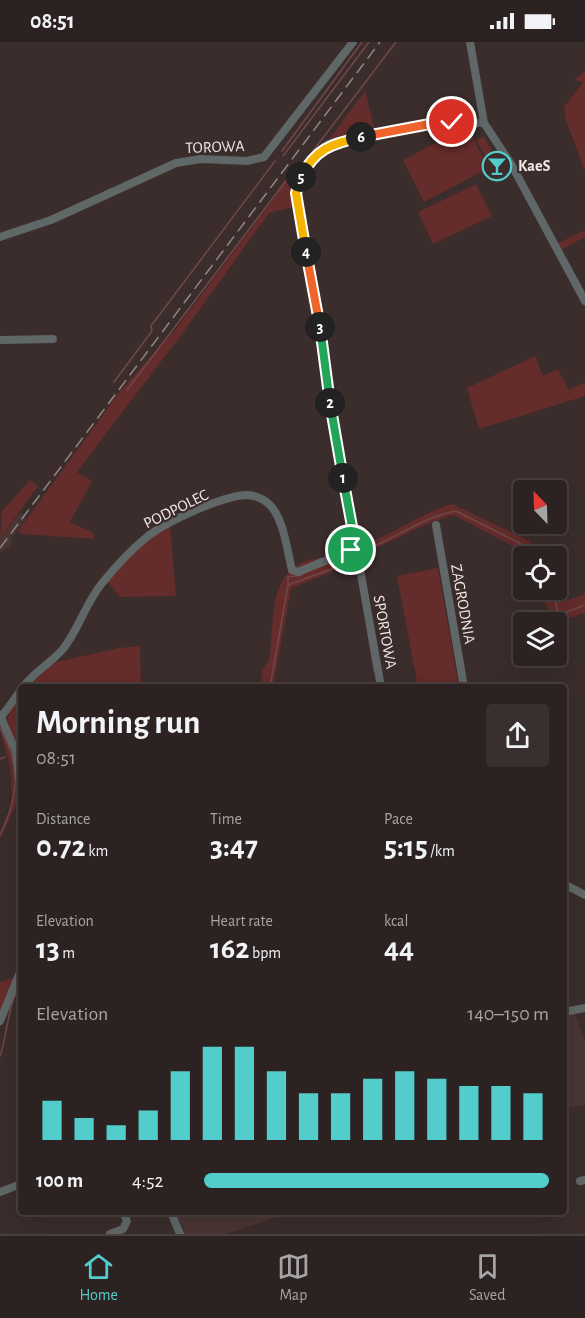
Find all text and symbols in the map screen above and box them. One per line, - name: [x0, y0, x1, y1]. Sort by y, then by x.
- text: 08:51: [30, 10, 75, 32]
- pin: [426, 96, 477, 147]
- icon: check: [435, 105, 468, 138]
- pin: 6: [346, 122, 376, 152]
- text: 6: [357, 129, 365, 145]
- street label: TOROWA: [185, 138, 245, 156]
- bar icon: KaeS: [481, 150, 513, 182]
- place label: KaeS: [518, 158, 550, 174]
- pin: 5: [286, 162, 316, 192]
- text: 5: [298, 169, 304, 185]
- pin: 4: [291, 237, 321, 267]
- text: 4: [302, 244, 310, 260]
- pin: 3: [305, 312, 335, 342]
- text: 3: [317, 319, 323, 335]
- pin: 2: [315, 388, 345, 418]
- text: 2: [326, 395, 334, 411]
- pin: 1: [328, 463, 358, 493]
- text: 1: [340, 470, 346, 486]
- north arrow: [513, 480, 567, 534]
- map controls: [513, 480, 567, 666]
- street label: PODPOLEC: [141, 487, 211, 531]
- pin: [325, 524, 376, 575]
- icon: arrive: [334, 533, 367, 566]
- button: locate: [513, 546, 567, 600]
- street label: ZAGRODNIA: [448, 563, 478, 645]
- street label: SPORTOWA: [371, 594, 399, 670]
- button: layers: [513, 612, 567, 666]
- button: share: [486, 704, 549, 767]
- text: Morning run: [36, 707, 200, 740]
- text: 08:51: [36, 748, 76, 768]
- text: Distance: [36, 811, 90, 827]
- text: Time: [210, 811, 242, 827]
- text: Pace: [384, 811, 413, 827]
- text: 0.72: [36, 832, 86, 862]
- text: 3:47: [210, 832, 258, 862]
- text: 5:15: [384, 832, 428, 862]
- text: km: [86, 843, 108, 859]
- text: /km: [428, 843, 455, 859]
- text: Elevation: [36, 913, 94, 929]
- text: Heart rate: [210, 913, 273, 929]
- text: kcal: [384, 913, 408, 929]
- text: 13: [36, 934, 60, 964]
- text: 162: [210, 934, 249, 964]
- text: 44: [384, 934, 414, 964]
- text: m: [60, 945, 75, 961]
- text: bpm: [249, 945, 281, 961]
- text: Elevation: [36, 1004, 108, 1024]
- text: 140–150 m: [467, 1004, 549, 1024]
- text: 100 m: [36, 1171, 83, 1191]
- text: 4:52: [132, 1171, 164, 1191]
- tab: Home: [79, 1250, 118, 1305]
- tab: Map: [277, 1250, 310, 1305]
- tab: Saved: [469, 1250, 506, 1305]

